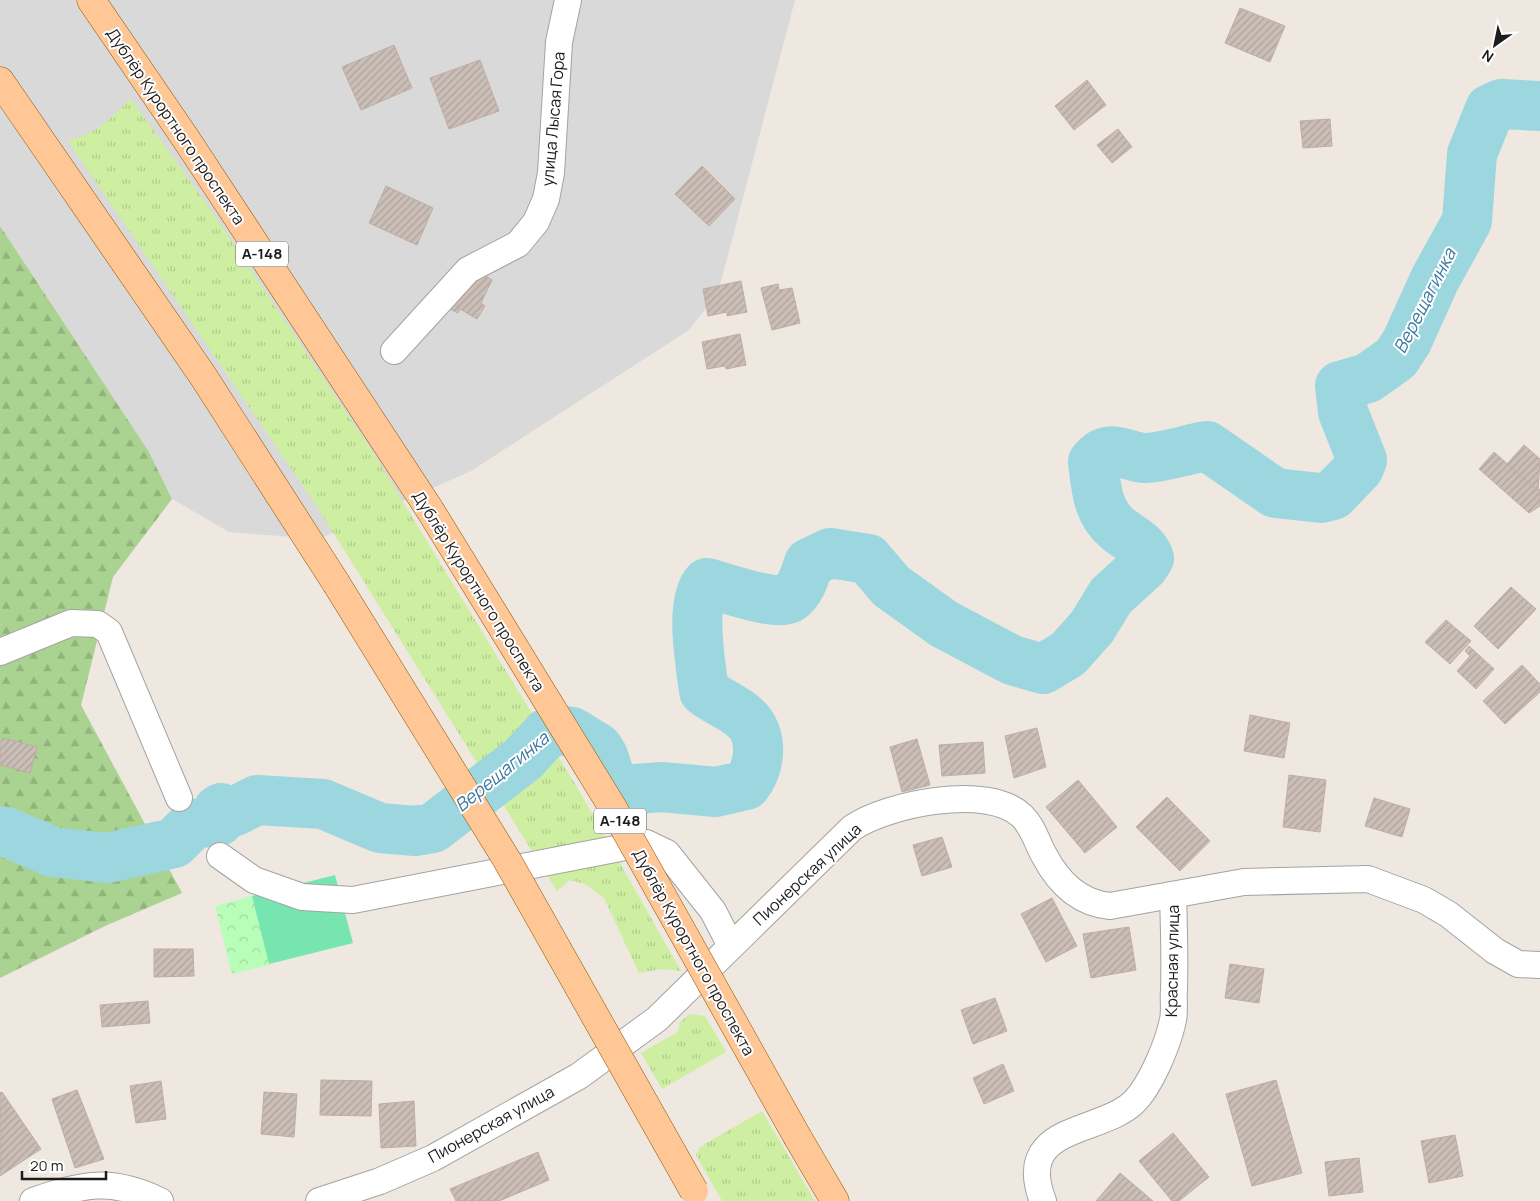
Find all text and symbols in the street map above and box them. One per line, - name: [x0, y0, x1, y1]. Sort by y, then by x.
- north arrow: [1470, 20, 1520, 70]
- street label: Дублёр Курортного проспекта: [102, 23, 250, 229]
- text: N: [1478, 46, 1497, 67]
- street label: улица Лысая Гора: [536, 51, 570, 187]
- road number: А-148: [236, 242, 288, 266]
- water label: Верещагинка: [1387, 243, 1461, 357]
- street label: Дублёр Курортного проспекта: [408, 486, 550, 696]
- water label: Верещагинка: [449, 725, 554, 817]
- road number: А-148: [594, 808, 646, 834]
- street label: Пионерская улица: [748, 818, 866, 930]
- street label: Дублёр Курортного проспекта: [628, 845, 760, 1059]
- street label: Красная улица: [1160, 905, 1184, 1017]
- street label: Пионерская улица: [424, 1080, 558, 1168]
- scale bar: [22, 1148, 106, 1180]
- text: 20 m: [30, 1155, 63, 1176]

